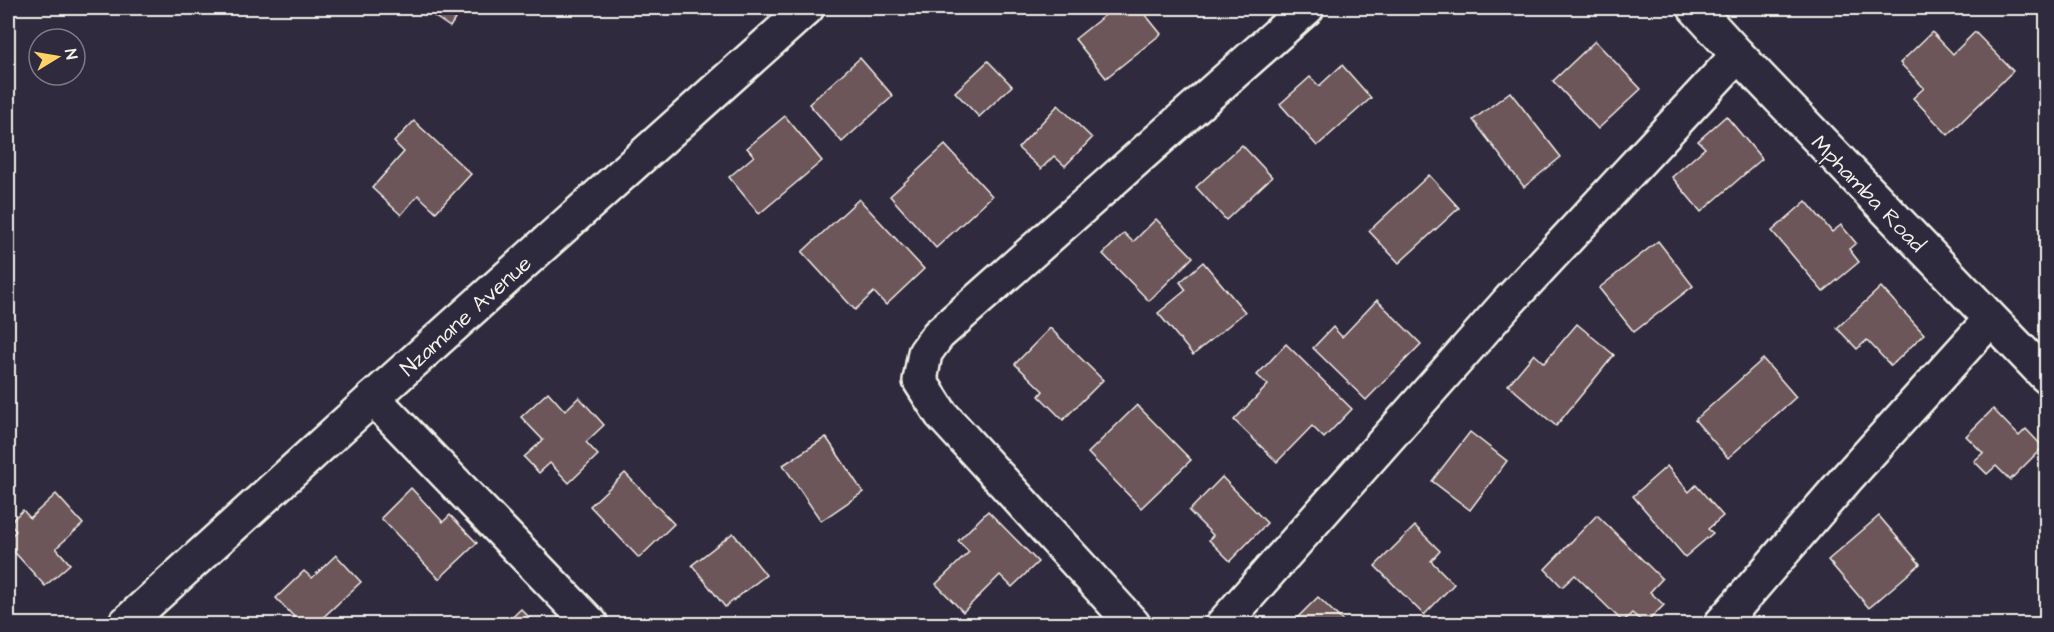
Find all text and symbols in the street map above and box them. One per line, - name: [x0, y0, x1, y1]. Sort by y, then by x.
- north arrow: [27, 27, 87, 87]
- text: N: [59, 47, 82, 61]
- street label: Mphamba Road: [1804, 128, 1932, 260]
- street label: Nzamane Avenue: [393, 249, 539, 384]

